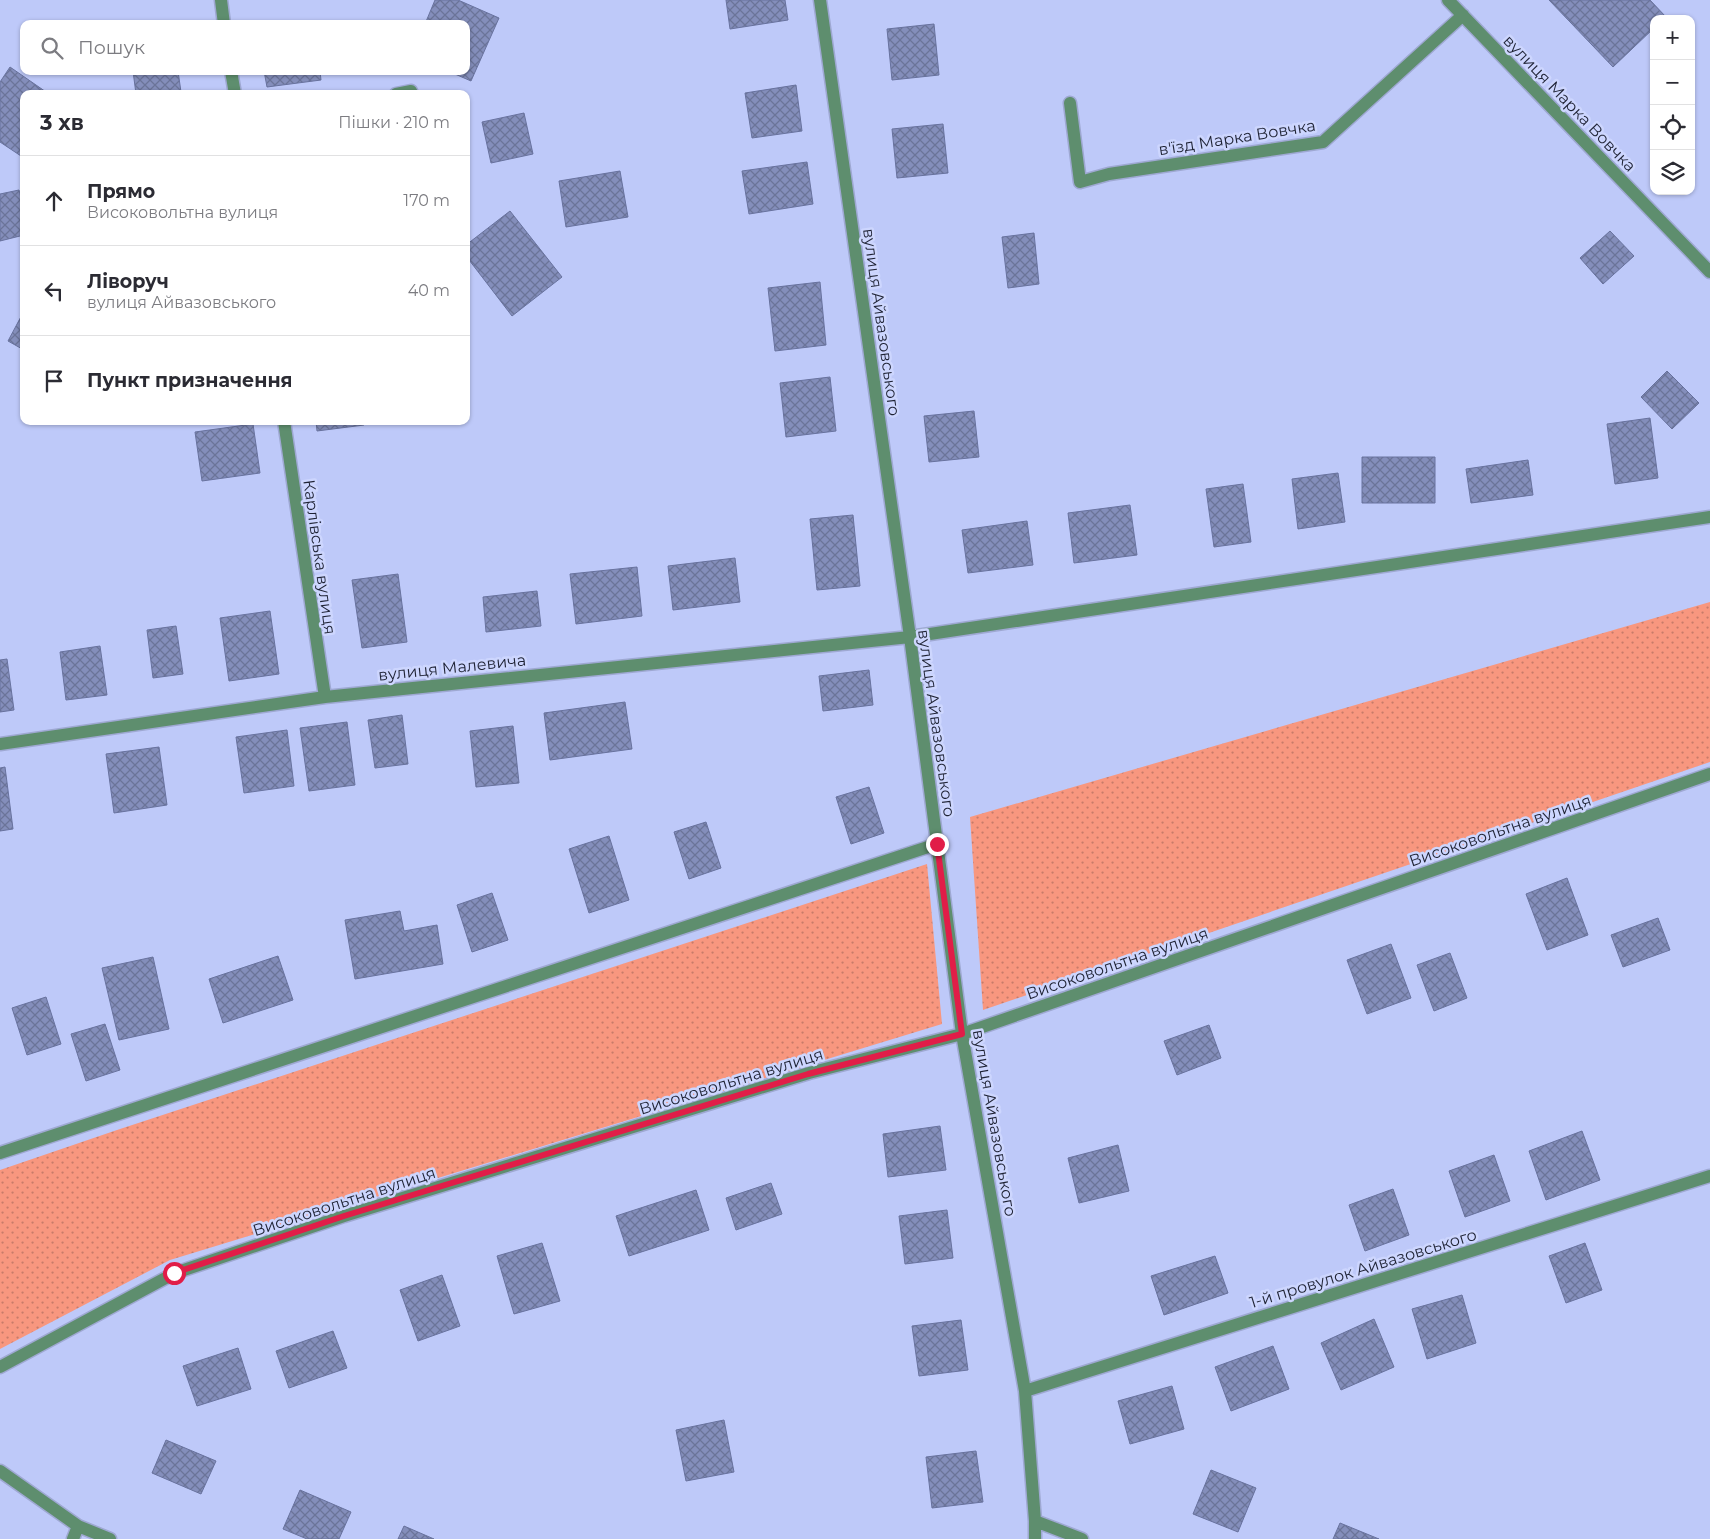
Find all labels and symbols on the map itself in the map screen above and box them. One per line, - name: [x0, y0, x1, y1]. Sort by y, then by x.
- street label: вулиця Марка Вовчка: [1499, 31, 1640, 176]
- street label: в'їзд Марка Вовчка: [1157, 116, 1317, 159]
- street label: вулиця Айвазовського: [859, 227, 904, 417]
- street label: Карлівська вулиця: [299, 478, 340, 636]
- street label: вулиця Айвазовського: [914, 628, 959, 818]
- street label: вулиця Малевича: [377, 650, 527, 685]
- street label: Високовольтна вулиця: [1407, 790, 1594, 871]
- route end: [926, 833, 949, 856]
- street label: Високовольтна вулиця: [1024, 923, 1211, 1004]
- street label: вулиця Айвазовського: [969, 1028, 1020, 1218]
- street label: Високовольтна вулиця: [637, 1044, 825, 1119]
- street label: Високовольтна вулиця: [250, 1163, 438, 1240]
- street label: 1-й провулок Айвазовського: [1247, 1225, 1479, 1312]
- route start: [163, 1262, 186, 1285]

